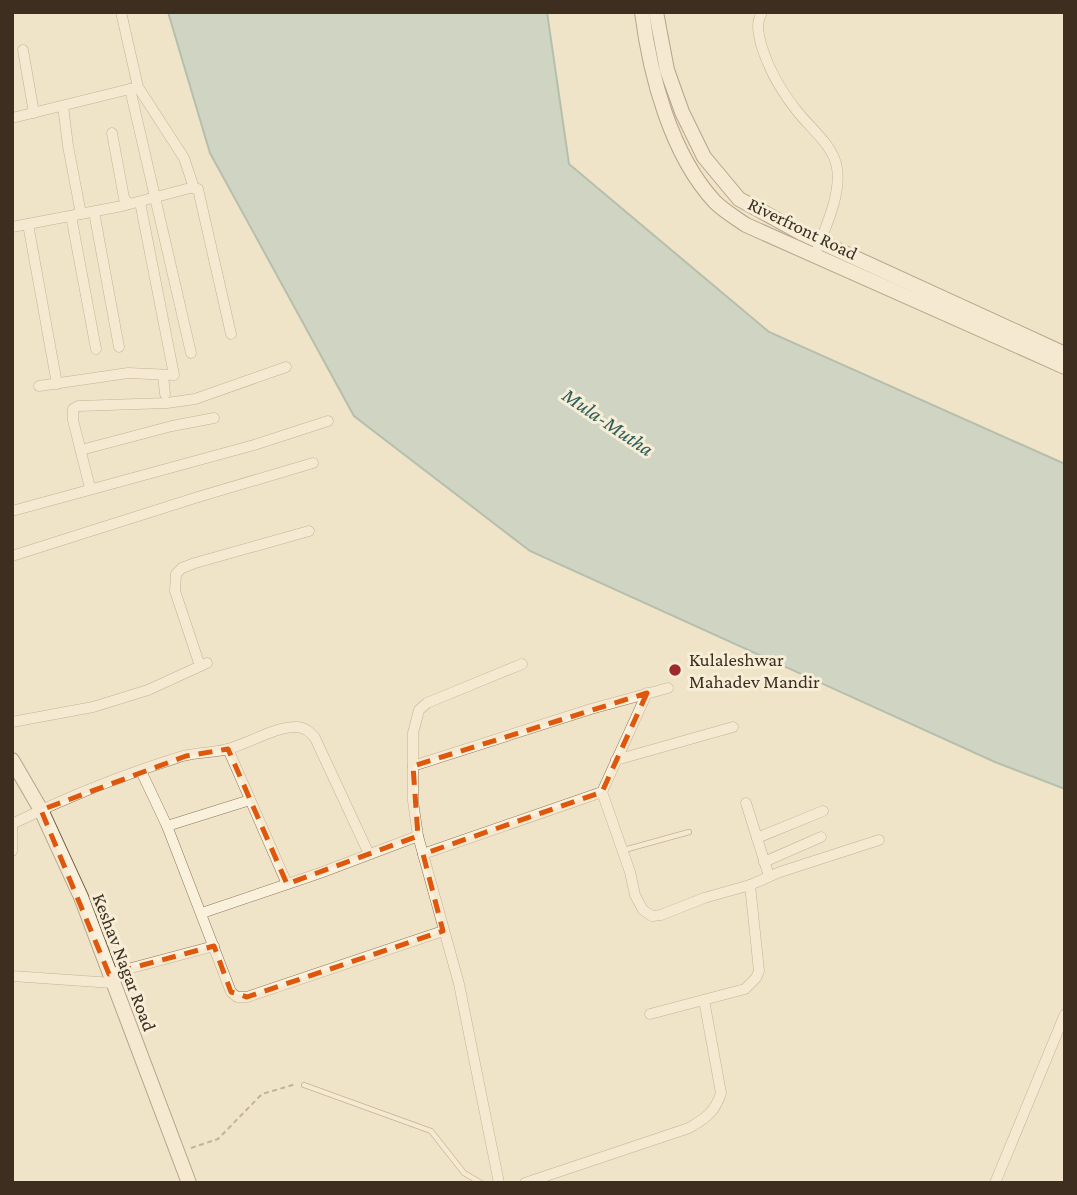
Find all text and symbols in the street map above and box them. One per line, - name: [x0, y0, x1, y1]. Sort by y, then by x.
- street label: Riverfront Road: [745, 193, 861, 264]
- water label: Mula-Mutha: [557, 382, 658, 461]
- place label: Kulaleshwar Mahadev Mandir: [689, 649, 820, 692]
- marker: Kulaleshwar Mahadev Mandir: [667, 662, 683, 678]
- street label: Keshav Nagar Road: [89, 890, 160, 1034]

